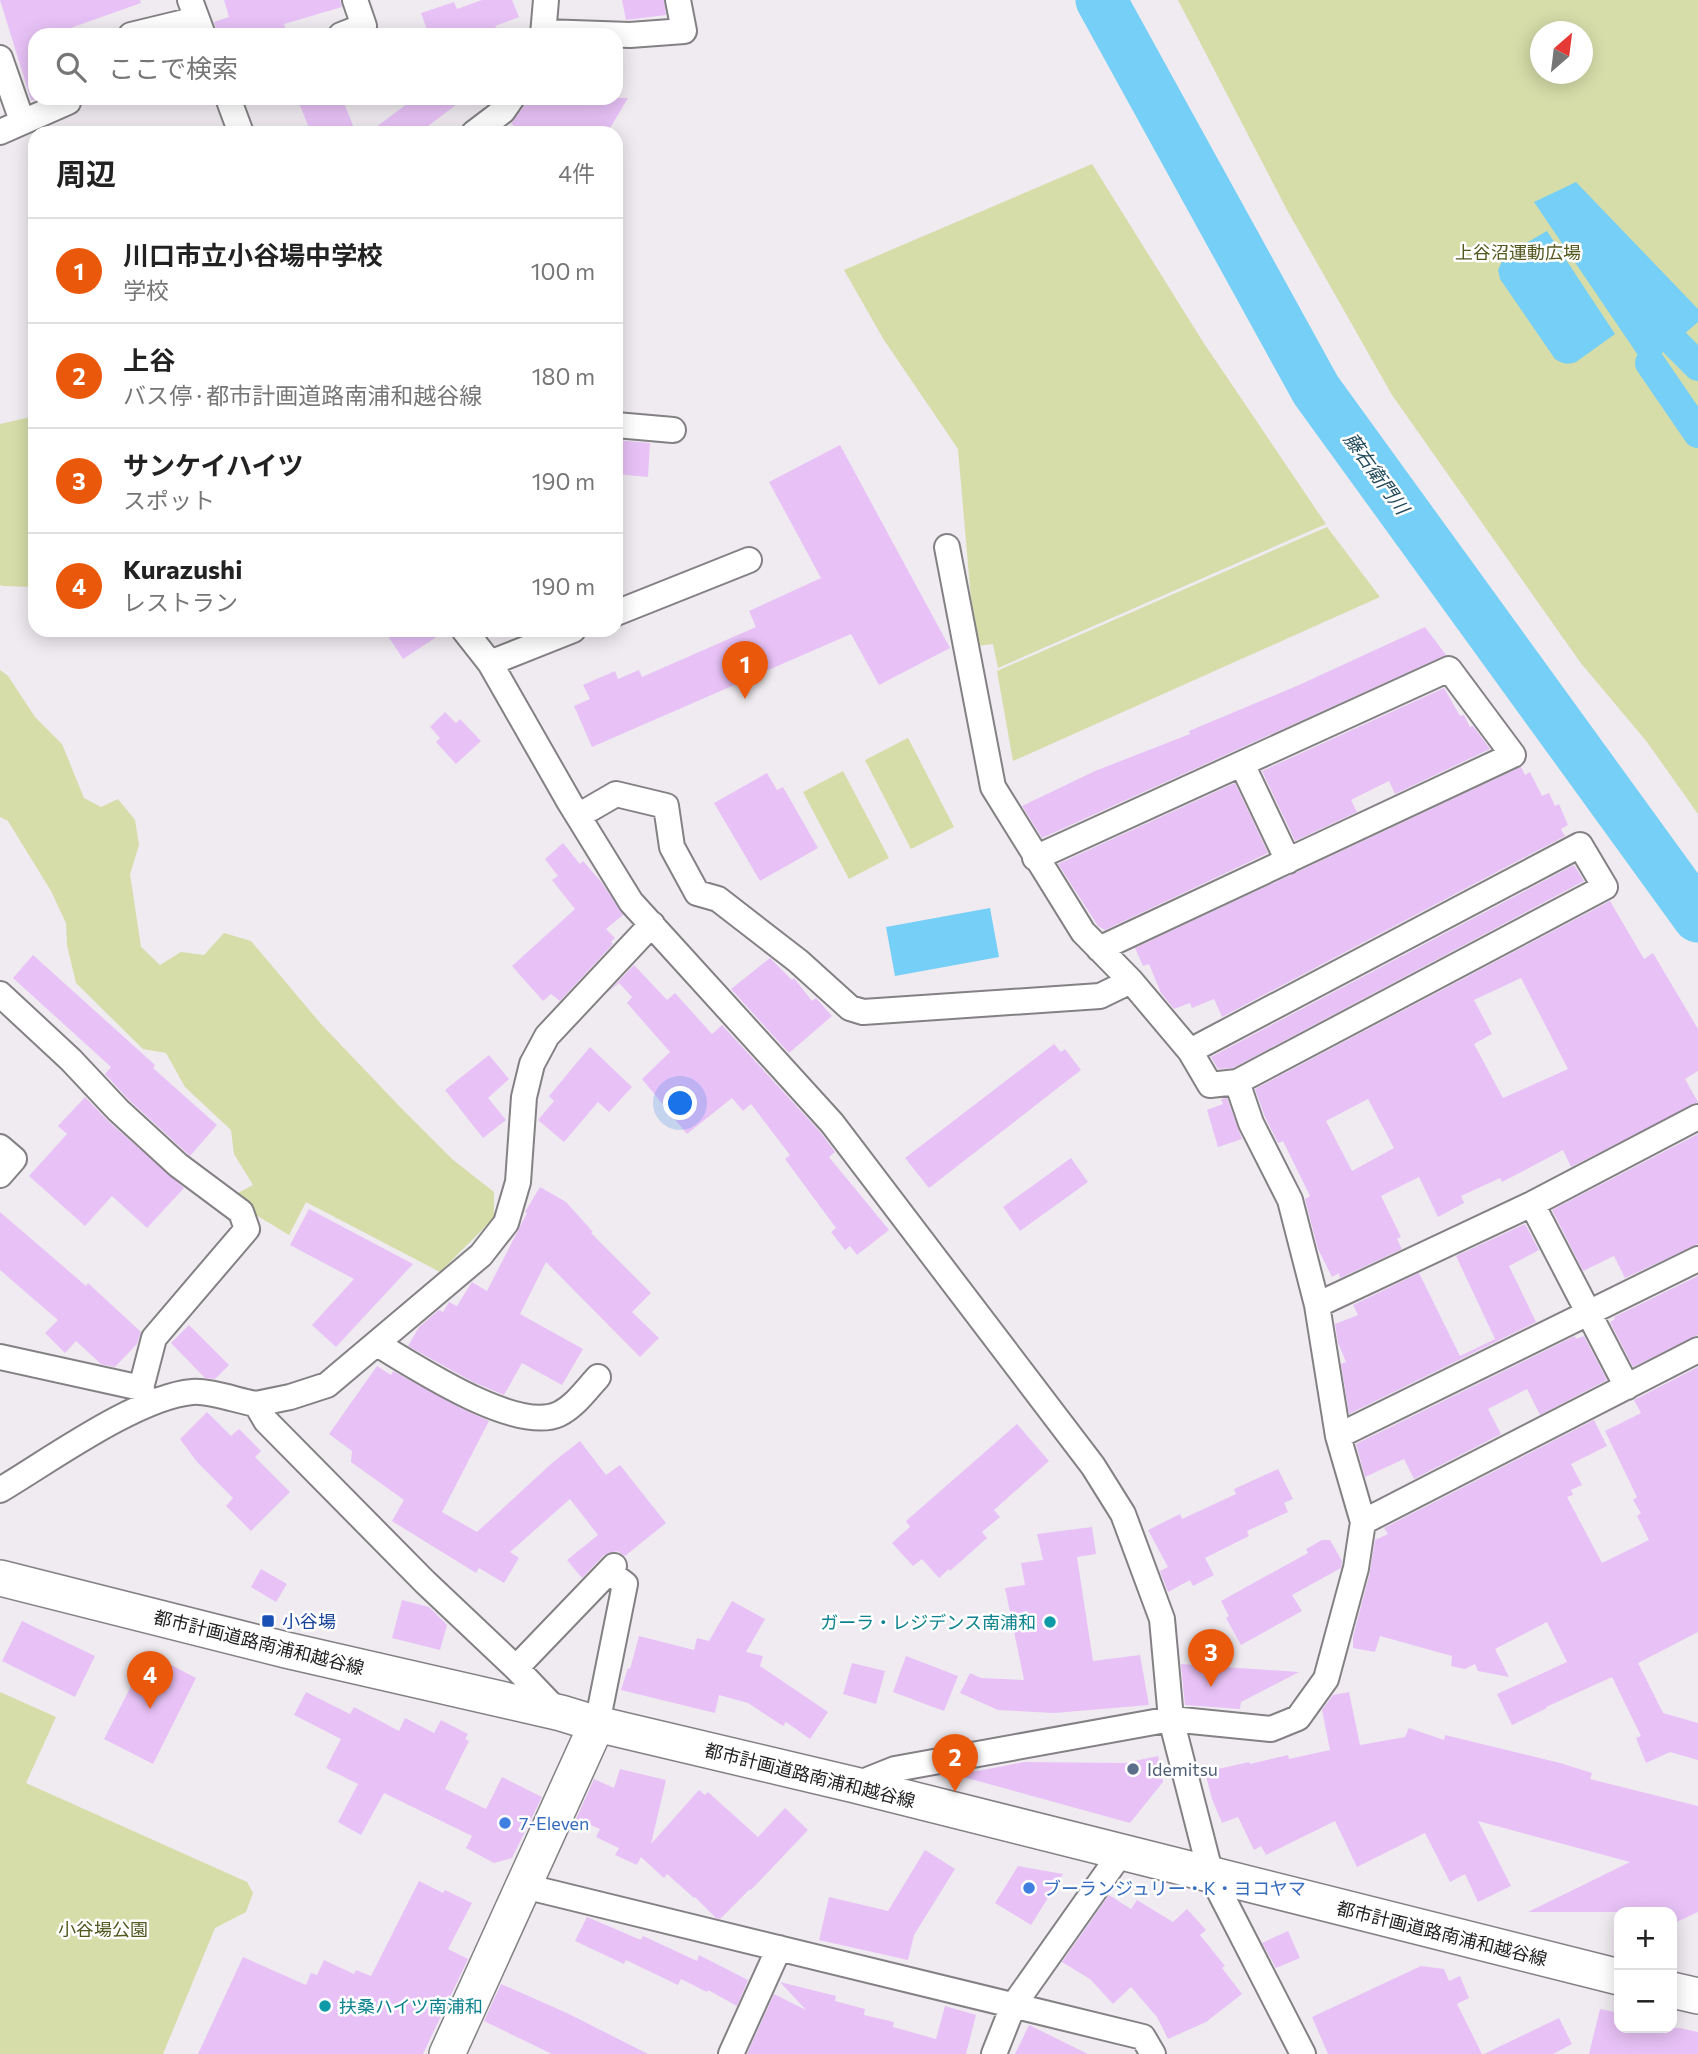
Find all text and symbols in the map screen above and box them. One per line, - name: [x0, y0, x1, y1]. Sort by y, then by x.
- north arrow: [1530, 21, 1593, 84]
- search box: [28, 28, 623, 105]
- icon: search: [52, 48, 90, 86]
- text: ここで検索: [108, 52, 238, 83]
- text: 周辺: [56, 154, 116, 191]
- text: 4件: [558, 159, 595, 187]
- text: 川口市立小谷場中学校: [123, 239, 383, 270]
- park label: 上谷沼運動広場: [1455, 241, 1581, 263]
- text: 1: [74, 257, 84, 285]
- text: 100 m: [531, 257, 595, 285]
- text: 学校: [123, 276, 169, 304]
- text: 上谷: [123, 344, 175, 375]
- text: 2: [72, 362, 86, 390]
- text: 180 m: [532, 362, 595, 390]
- text: バス停 · 都市計画道路南浦和越谷線: [123, 381, 482, 409]
- water label: 藤右衛門川: [1340, 428, 1415, 520]
- text: サンケイハイツ: [123, 449, 303, 480]
- text: 3: [72, 467, 86, 495]
- text: 190 m: [532, 467, 595, 495]
- text: スポット: [123, 486, 215, 514]
- text: Kurazushi: [123, 553, 242, 584]
- text: 4: [72, 572, 86, 600]
- text: 190 m: [532, 572, 595, 600]
- text: レストラン: [123, 588, 238, 616]
- pin: 1: [722, 641, 768, 699]
- your location: [663, 1086, 697, 1120]
- street label: 都市計画道路南浦和越谷線: [152, 1605, 366, 1679]
- place label: 小谷場: [282, 1610, 336, 1632]
- place label: ガーラ・レジデンス南浦和: [820, 1611, 1036, 1633]
- marker: 小谷場: [260, 1613, 276, 1629]
- marker: ガーラ・レジデンス南浦和: [1042, 1614, 1058, 1630]
- pin: 3: [1188, 1629, 1234, 1687]
- pin: 4: [127, 1651, 173, 1709]
- pin: 2: [932, 1734, 978, 1792]
- street label: 都市計画道路南浦和越谷線: [703, 1738, 917, 1812]
- place label: Idemitsu: [1147, 1758, 1218, 1780]
- marker: Idemitsu: [1125, 1761, 1141, 1777]
- place label: 7-Eleven: [519, 1812, 589, 1834]
- marker: 7-Eleven: [497, 1815, 513, 1831]
- place label: ブーランジュリー・K・ヨコヤマ: [1043, 1877, 1306, 1899]
- marker: ブーランジュリー・K・ヨコヤマ: [1021, 1880, 1037, 1896]
- street label: 都市計画道路南浦和越谷線: [1335, 1896, 1549, 1970]
- map controls: [1614, 1907, 1677, 2033]
- button: +: [1614, 1907, 1677, 1970]
- park label: 小谷場公園: [58, 1918, 148, 1940]
- button: −: [1614, 1970, 1677, 2033]
- place label: 扶桑ハイツ南浦和: [339, 1995, 483, 2017]
- marker: 扶桑ハイツ南浦和: [317, 1998, 333, 2014]

